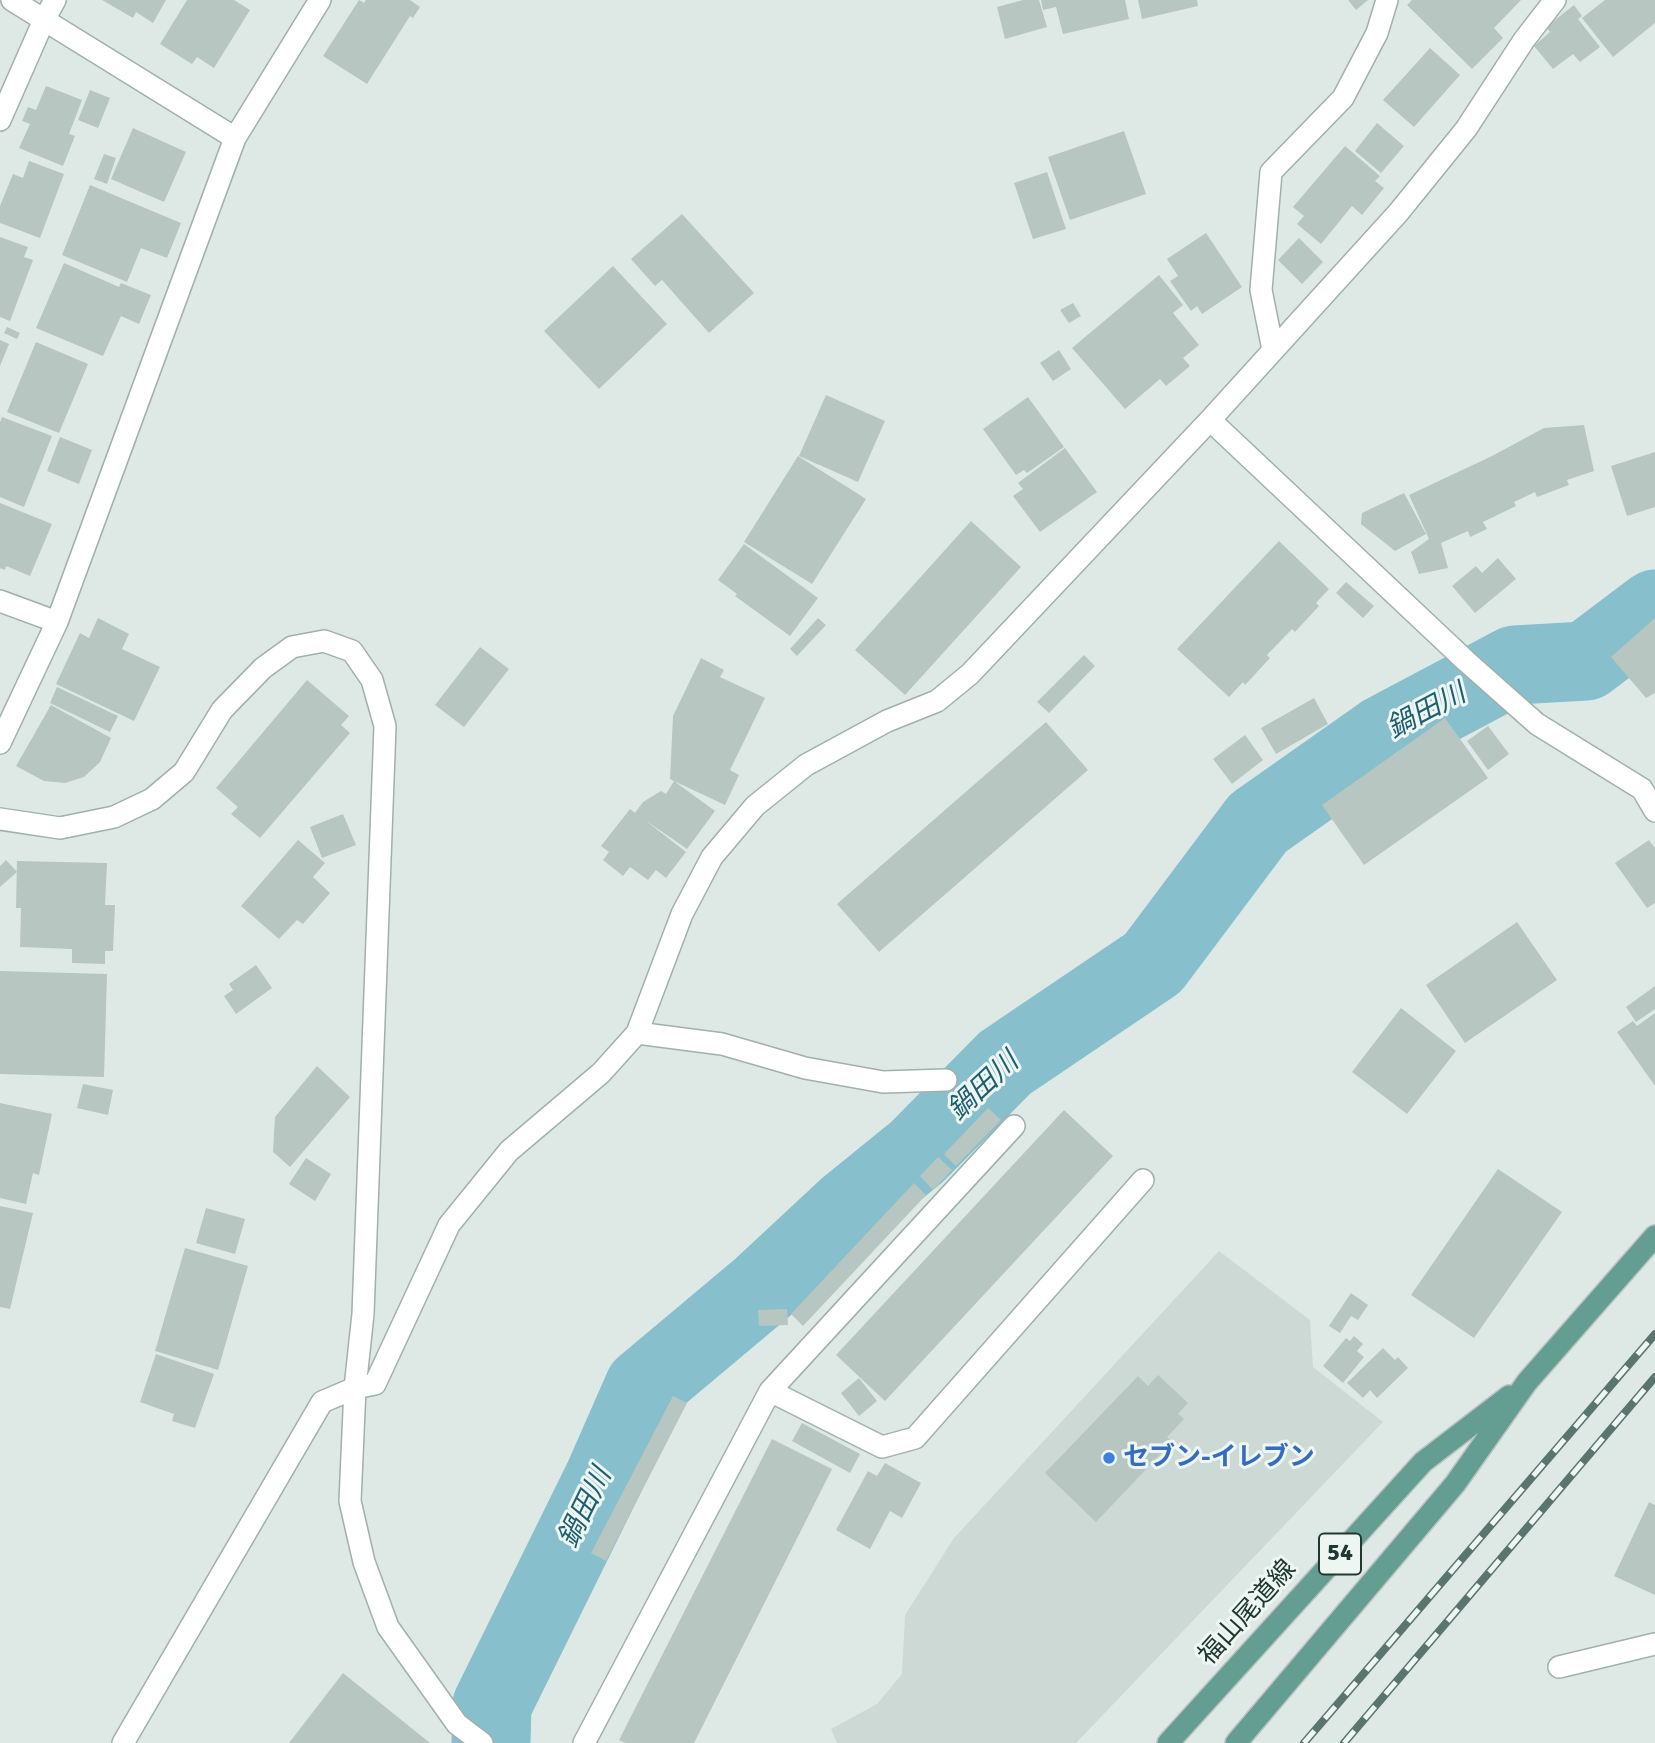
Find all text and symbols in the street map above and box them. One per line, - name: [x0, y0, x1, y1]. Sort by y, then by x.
- water label: 鍋田川: [1382, 677, 1472, 747]
- water label: 鍋田川: [942, 1046, 1026, 1128]
- place label: セブン-イレブン: [1123, 1442, 1315, 1474]
- marker: セブン-イレブン: [1101, 1450, 1117, 1466]
- water label: 鍋田川: [552, 1463, 620, 1553]
- road number: 54: [1319, 1534, 1361, 1574]
- street label: 福山尾道線: [1193, 1554, 1303, 1672]

